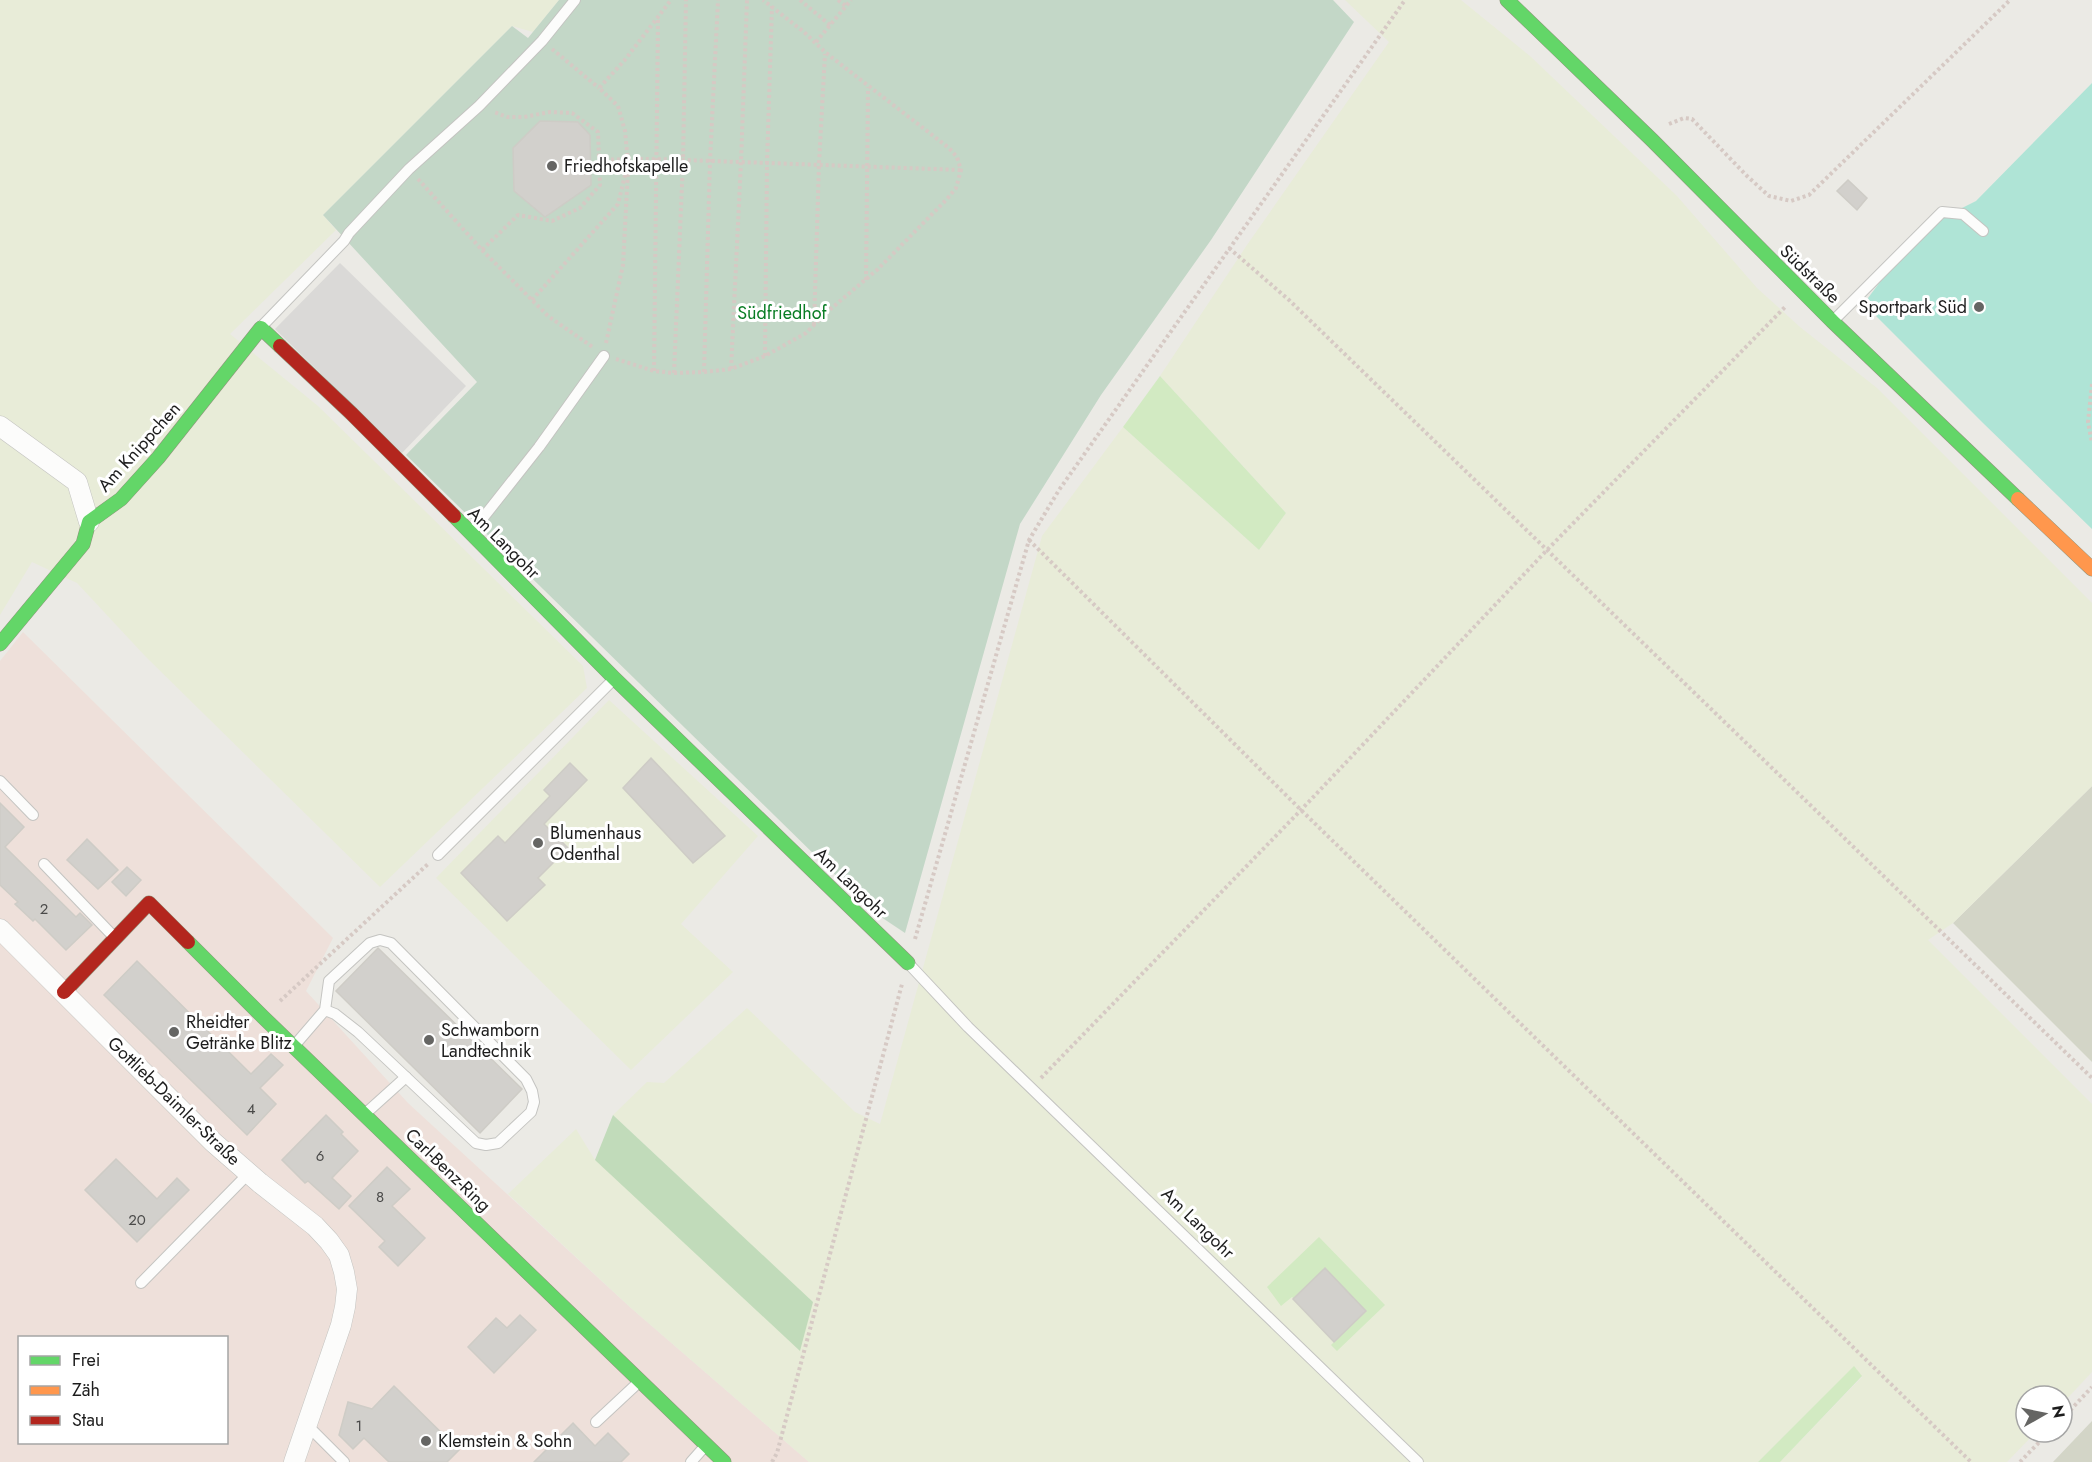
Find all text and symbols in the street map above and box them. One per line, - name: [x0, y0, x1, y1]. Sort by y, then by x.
- place label: Friedhofskapelle: [564, 153, 688, 179]
- marker: Friedhofskapelle: [545, 159, 559, 173]
- street label: Südstraße: [1774, 238, 1846, 310]
- place label: Sportpark Süd: [1859, 294, 1967, 320]
- park label: Südfriedhof: [737, 300, 828, 326]
- marker: Sportpark Süd: [1972, 300, 1986, 314]
- street label: Am Knippchen: [92, 396, 186, 498]
- street label: Am Langohr: [462, 501, 547, 586]
- place label: Blumenhaus Odenthal: [550, 820, 641, 867]
- marker: Blumenhaus Odenthal: [531, 836, 545, 850]
- street label: Am Langohr: [808, 841, 894, 925]
- house number: 2: [40, 898, 48, 920]
- place label: Rheidter Getränke Blitz: [186, 1009, 292, 1056]
- place label: Schwamborn Landtechnik: [441, 1017, 539, 1064]
- marker: Rheidter Getränke Blitz: [167, 1025, 181, 1039]
- street label: Gottlieb-Daimler-Straße: [102, 1031, 246, 1171]
- marker: Schwamborn Landtechnik: [422, 1033, 436, 1047]
- house number: 4: [247, 1098, 256, 1120]
- street label: Carl-Benz-Ring: [399, 1122, 497, 1218]
- house number: 6: [316, 1145, 324, 1167]
- street label: Am Langohr: [1155, 1181, 1241, 1265]
- house number: 8: [376, 1186, 384, 1208]
- house number: 20: [128, 1209, 146, 1231]
- legend: [18, 1336, 228, 1444]
- text: Frei: [72, 1347, 101, 1373]
- text: Zäh: [72, 1377, 100, 1403]
- north arrow: [2014, 1384, 2074, 1444]
- text: N: [2046, 1404, 2071, 1420]
- text: Stau: [72, 1407, 104, 1433]
- house number: 1: [356, 1415, 362, 1437]
- place label: Klemstein & Sohn: [438, 1428, 572, 1454]
- marker: Klemstein & Sohn: [419, 1434, 433, 1448]

